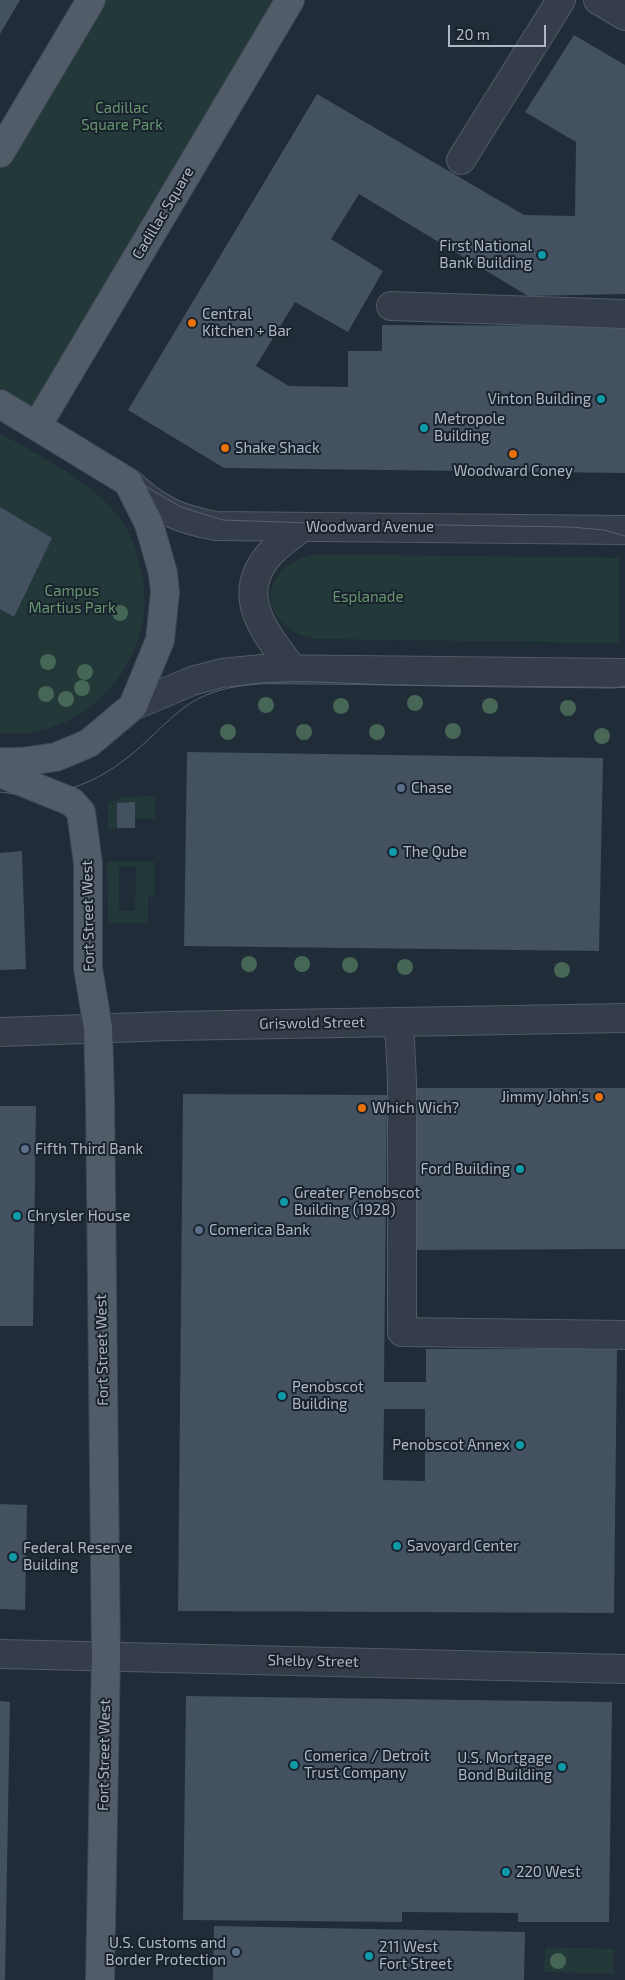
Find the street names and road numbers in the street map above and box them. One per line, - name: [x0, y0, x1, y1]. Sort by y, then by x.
- street label: Cadillac Square: [128, 164, 198, 262]
- street label: Woodward Avenue: [306, 518, 434, 536]
- street label: Fort Street West: [78, 860, 98, 972]
- street label: Griswold Street: [259, 1013, 365, 1033]
- street label: Fort Street West: [92, 1294, 112, 1406]
- street label: Shelby Street: [267, 1651, 359, 1671]
- street label: Fort Street West: [94, 1699, 114, 1811]

